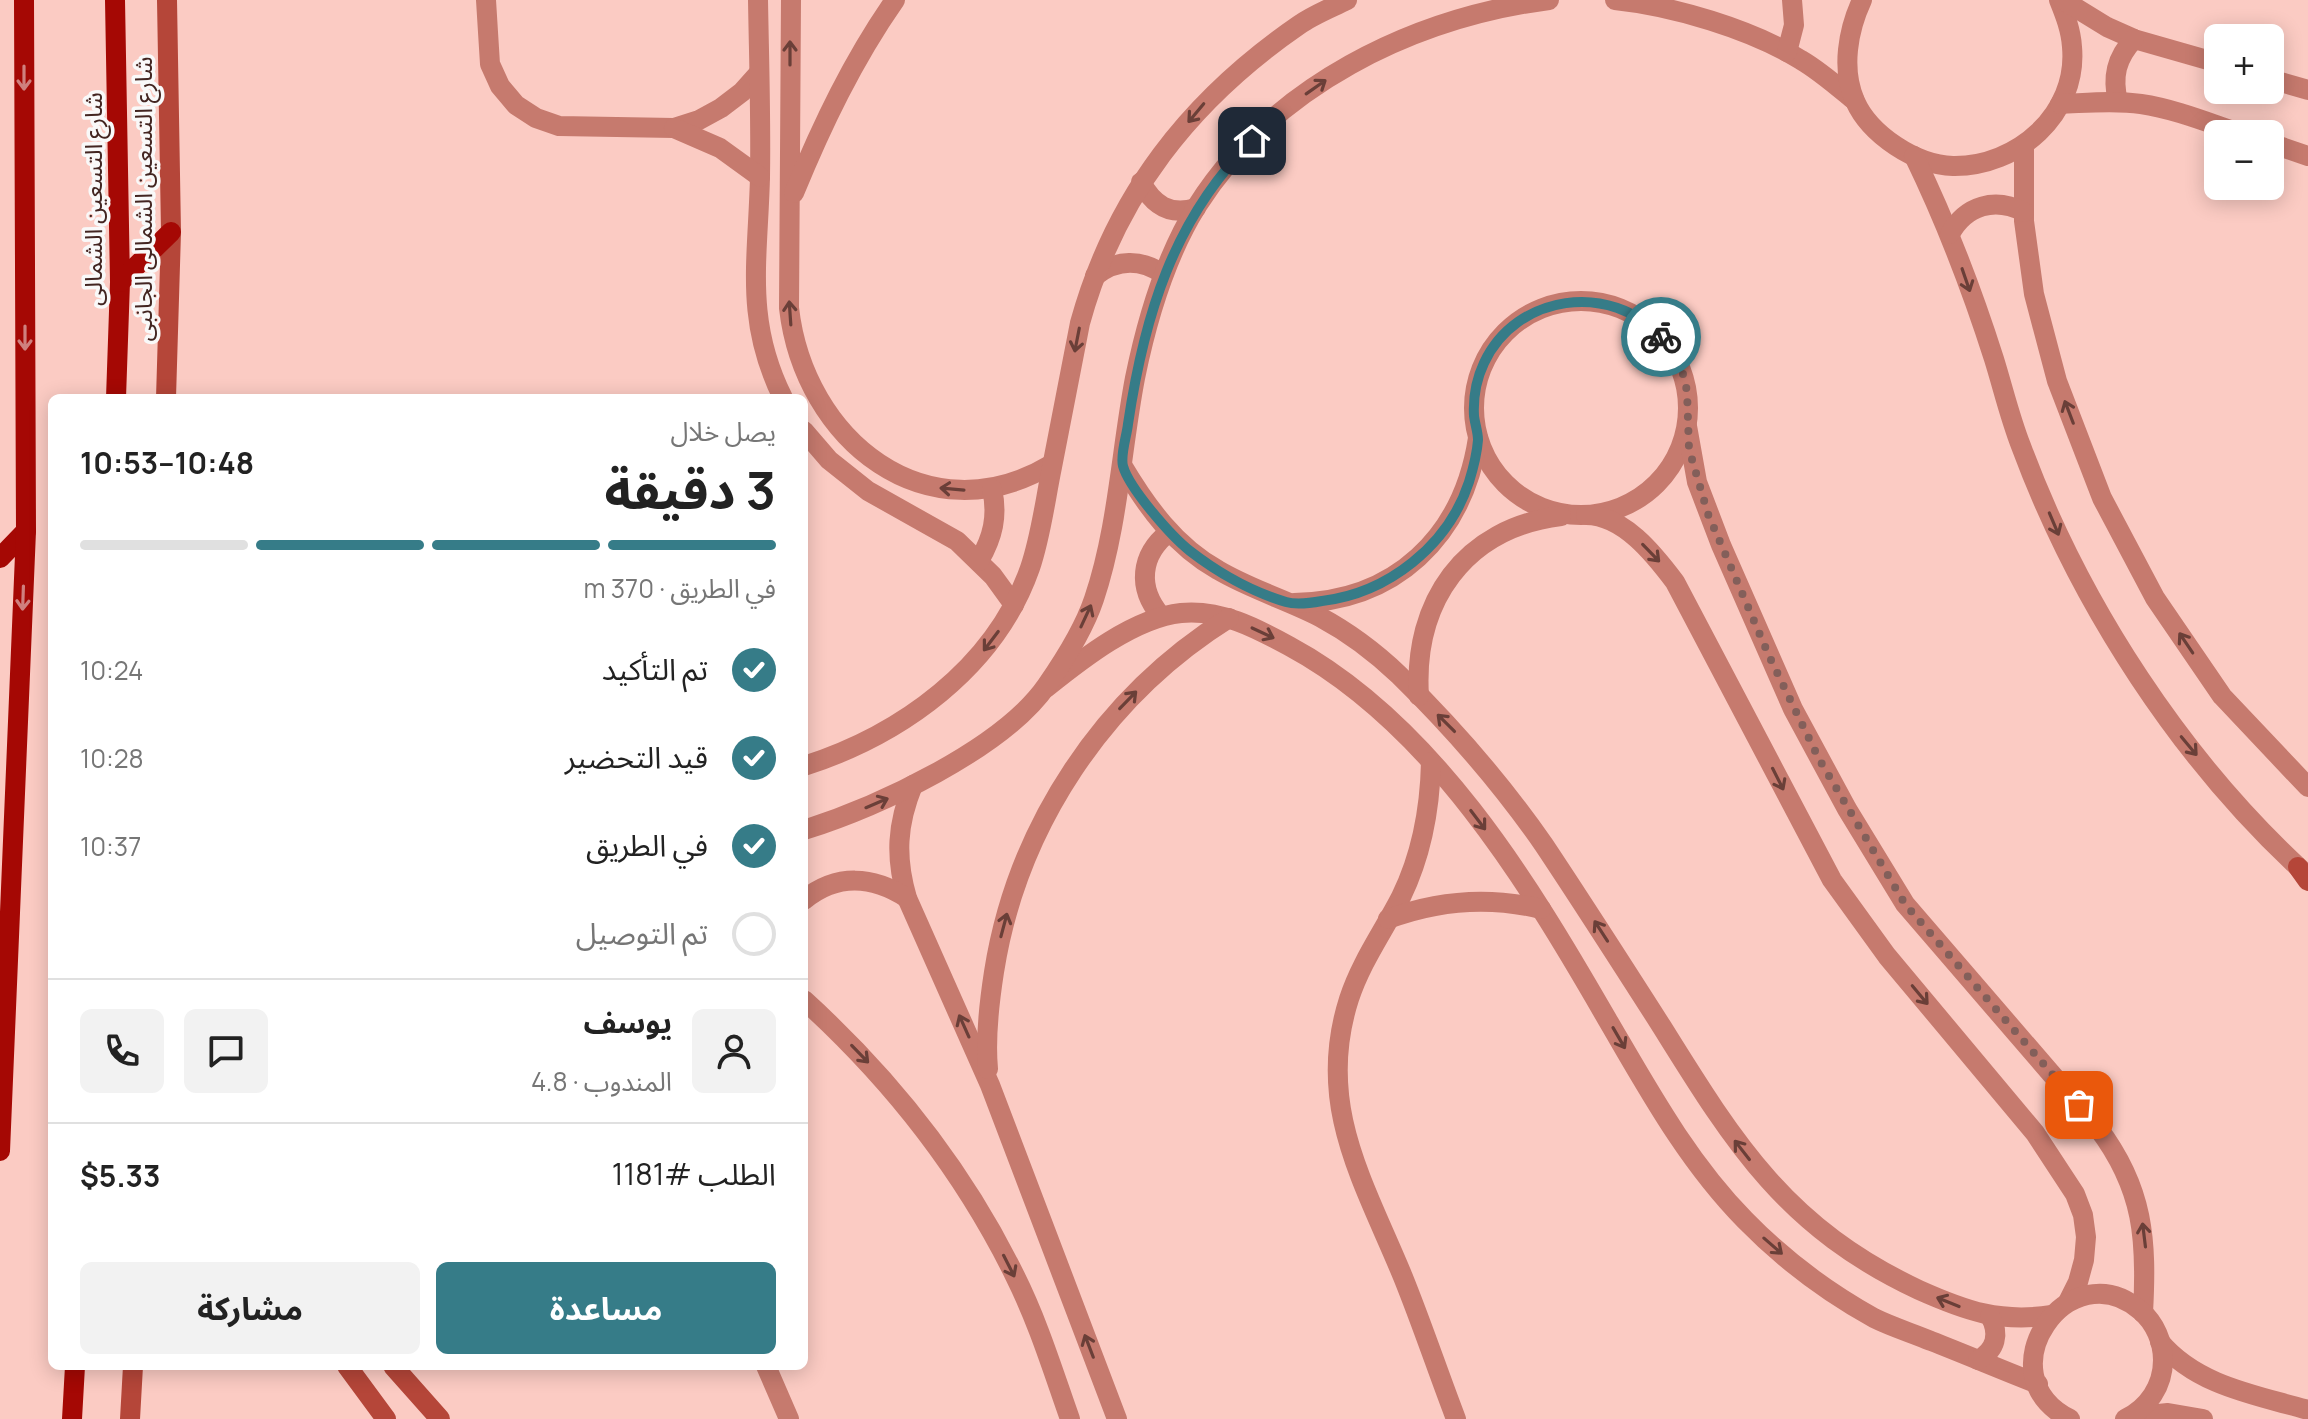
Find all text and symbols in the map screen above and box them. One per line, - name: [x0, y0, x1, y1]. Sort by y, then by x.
- map controls: [2204, 24, 2284, 200]
- button: +: [2204, 24, 2284, 104]
- one-way arrow: [782, 40, 798, 67]
- street label: شارع التسعين الشمالى الجانبى: [126, 56, 161, 342]
- one-way arrow: [16, 64, 32, 91]
- one-way arrow: [1304, 79, 1326, 96]
- street label: شارع التسعين الشمالى: [76, 92, 111, 306]
- one-way arrow: [1187, 102, 1205, 123]
- pin: [1218, 107, 1286, 175]
- icon: home: [1230, 119, 1274, 163]
- button: −: [2204, 120, 2284, 200]
- one-way arrow: [1960, 267, 1974, 292]
- courier: [1621, 297, 1701, 377]
- one-way arrow: [782, 300, 797, 327]
- icon: bike: [1639, 315, 1683, 359]
- one-way arrow: [17, 324, 33, 351]
- one-way arrow: [1069, 327, 1084, 352]
- one-way arrow: [2061, 400, 2075, 425]
- text: يصل خلال: [670, 413, 776, 449]
- text: 10:48–10:53: [80, 442, 254, 483]
- text: 3 دقيقة: [605, 454, 776, 525]
- one-way arrow: [939, 482, 966, 497]
- one-way arrow: [2047, 512, 2062, 536]
- one-way arrow: [1641, 543, 1660, 563]
- text: في الطريق · 370 m: [583, 570, 776, 606]
- one-way arrow: [16, 584, 31, 611]
- one-way arrow: [1079, 604, 1094, 628]
- one-way arrow: [1251, 626, 1275, 641]
- one-way arrow: [983, 630, 1000, 651]
- one-way arrow: [2178, 632, 2194, 654]
- text: تم التأكيد: [602, 648, 708, 689]
- icon: check: [732, 648, 776, 692]
- text: 10:24: [80, 652, 143, 688]
- one-way arrow: [1119, 690, 1138, 710]
- one-way arrow: [1437, 714, 1456, 733]
- one-way arrow: [2180, 735, 2198, 755]
- text: قيد التحضير: [565, 736, 708, 777]
- icon: check: [732, 736, 776, 780]
- text: 10:28: [80, 740, 144, 776]
- one-way arrow: [1770, 766, 1786, 790]
- one-way arrow: [864, 795, 889, 810]
- one-way arrow: [1469, 809, 1486, 830]
- text: في الطريق: [586, 824, 708, 865]
- icon: check: [732, 824, 776, 868]
- text: 10:37: [80, 828, 141, 864]
- text: تم التوصيل: [576, 912, 708, 953]
- one-way arrow: [997, 912, 1012, 938]
- one-way arrow: [1593, 921, 1609, 943]
- one-way arrow: [1911, 985, 1929, 1005]
- text: يوسف: [584, 1001, 672, 1042]
- button: phone: [80, 1009, 164, 1093]
- button: chat: [184, 1009, 268, 1093]
- button: person: [692, 1009, 776, 1093]
- one-way arrow: [955, 1014, 970, 1039]
- one-way arrow: [1611, 1026, 1627, 1049]
- one-way arrow: [850, 1044, 869, 1063]
- text: المندوب · 4.8: [531, 1063, 672, 1099]
- pin: [2045, 1071, 2113, 1139]
- icon: bag: [2057, 1083, 2101, 1127]
- one-way arrow: [1733, 1140, 1751, 1161]
- text: الطلب #1181: [612, 1153, 776, 1194]
- text: $5.33: [80, 1155, 160, 1196]
- one-way arrow: [2136, 1222, 2151, 1249]
- one-way arrow: [1762, 1237, 1782, 1255]
- one-way arrow: [1002, 1253, 1018, 1277]
- button: مشاركة: [80, 1262, 420, 1354]
- button: مساعدة: [436, 1262, 776, 1354]
- one-way arrow: [1936, 1294, 1961, 1308]
- one-way arrow: [1081, 1334, 1095, 1359]

